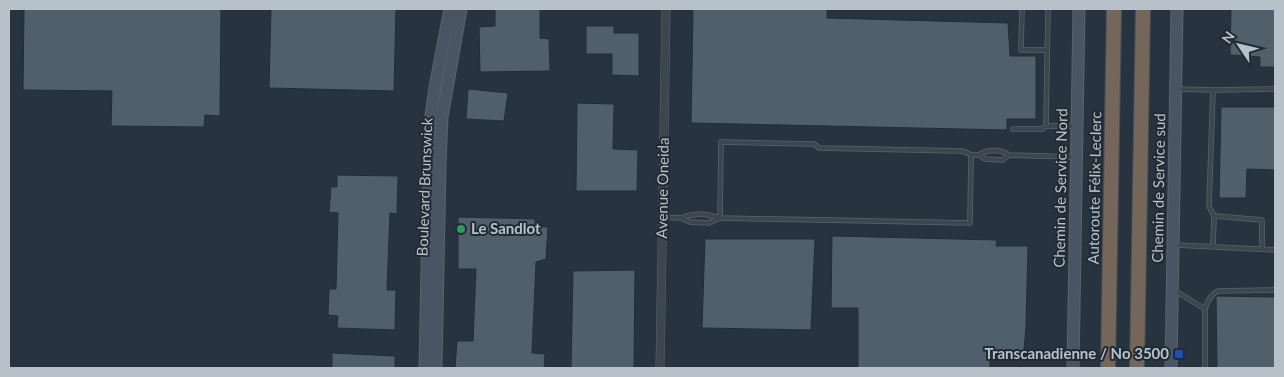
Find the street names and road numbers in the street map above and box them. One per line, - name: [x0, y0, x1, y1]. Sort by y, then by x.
- street label: Chemin de Service Nord: [1050, 108, 1070, 268]
- street label: Autoroute Félix-Leclerc: [1084, 111, 1104, 265]
- street label: Chemin de Service sud: [1148, 113, 1168, 263]
- street label: Boulevard Brunswick: [413, 117, 435, 257]
- street label: Avenue Oneida: [652, 137, 672, 239]

